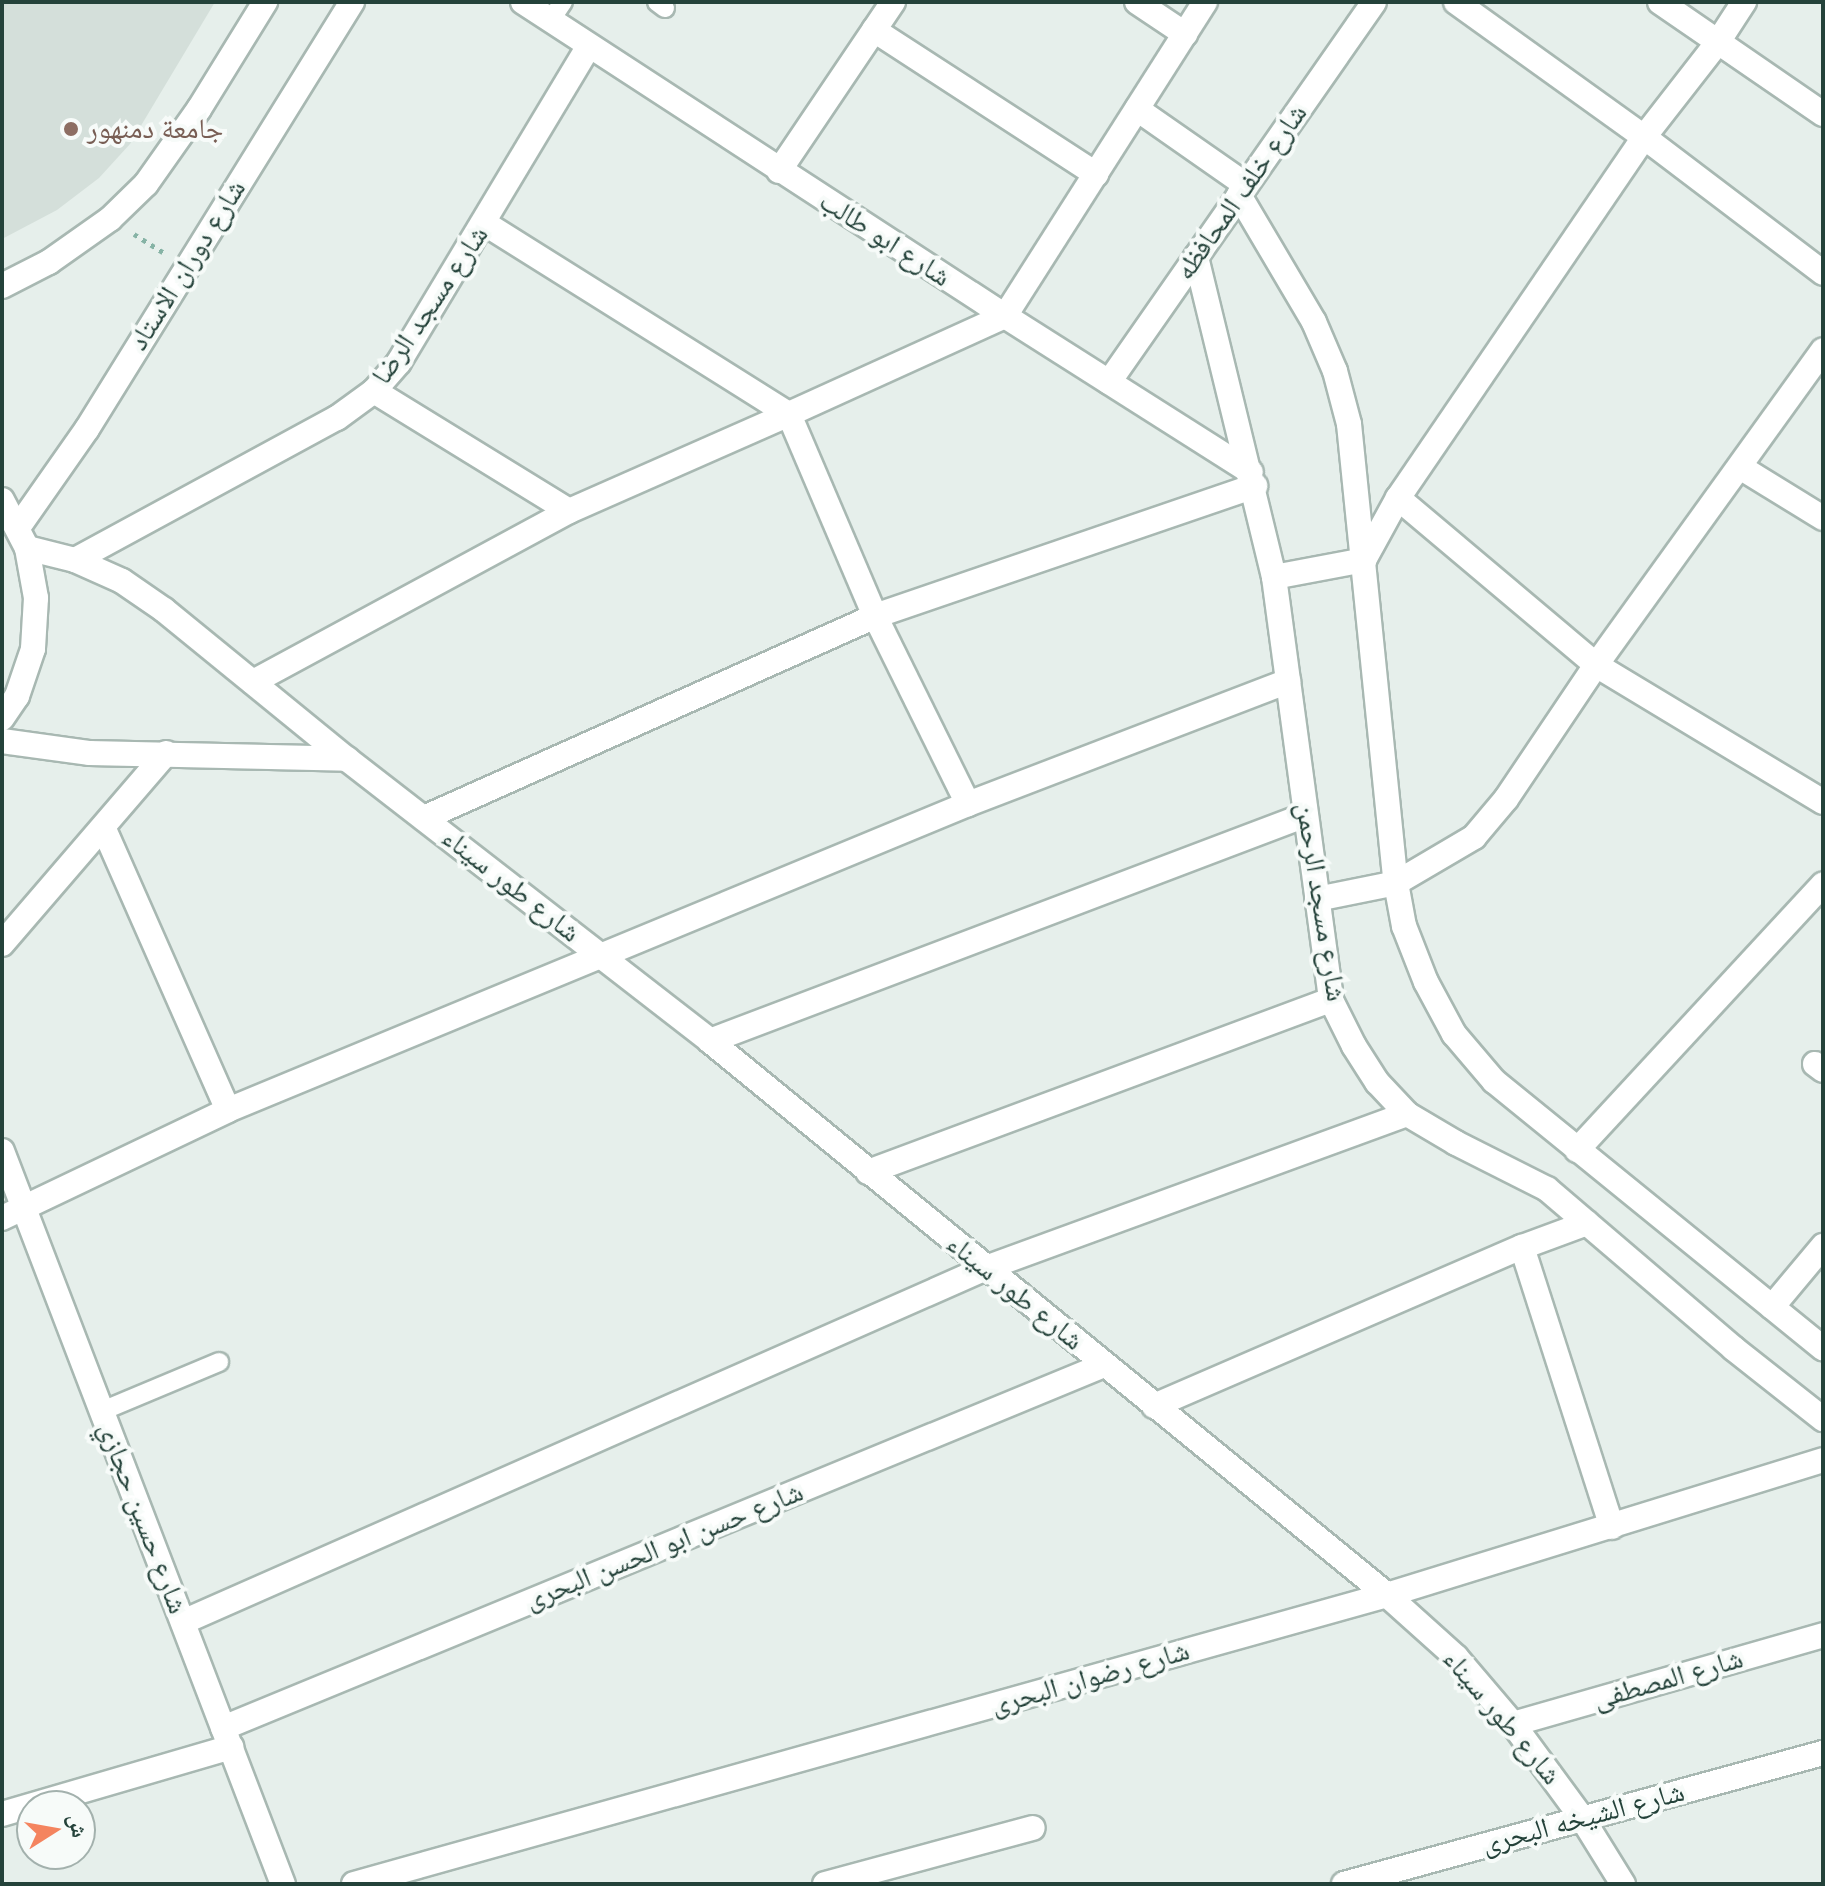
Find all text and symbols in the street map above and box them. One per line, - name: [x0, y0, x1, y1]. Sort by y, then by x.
- street label: شارع خلف المحافظه: [1168, 97, 1314, 287]
- place label: جامعة دمنهور: [87, 112, 223, 146]
- marker: جامعة دمنهور: [62, 120, 80, 138]
- street label: شارع دوران الاستاد: [121, 174, 253, 356]
- street label: شارع ابو طالب: [813, 184, 957, 294]
- street label: شارع مسجد الرضا: [365, 219, 495, 391]
- street label: شارع مسجد الرحمن: [1289, 800, 1353, 1004]
- street label: شارع طور سيناء: [435, 821, 587, 949]
- street label: شارع طور سيناء: [940, 1227, 1090, 1357]
- street label: شارع حسين حجازي: [91, 1418, 195, 1618]
- street label: شارع حسن ابو الحسن البحرى: [520, 1475, 808, 1617]
- street label: شارع رضوان البحرى: [987, 1634, 1193, 1722]
- street label: شارع المصطفى: [1589, 1642, 1747, 1716]
- street label: شارع طور سيناء: [1436, 1643, 1568, 1791]
- street label: شارع الشيخه البحرى: [1478, 1775, 1688, 1861]
- north arrow: [16, 1790, 96, 1870]
- text: ش: [63, 1812, 93, 1840]

